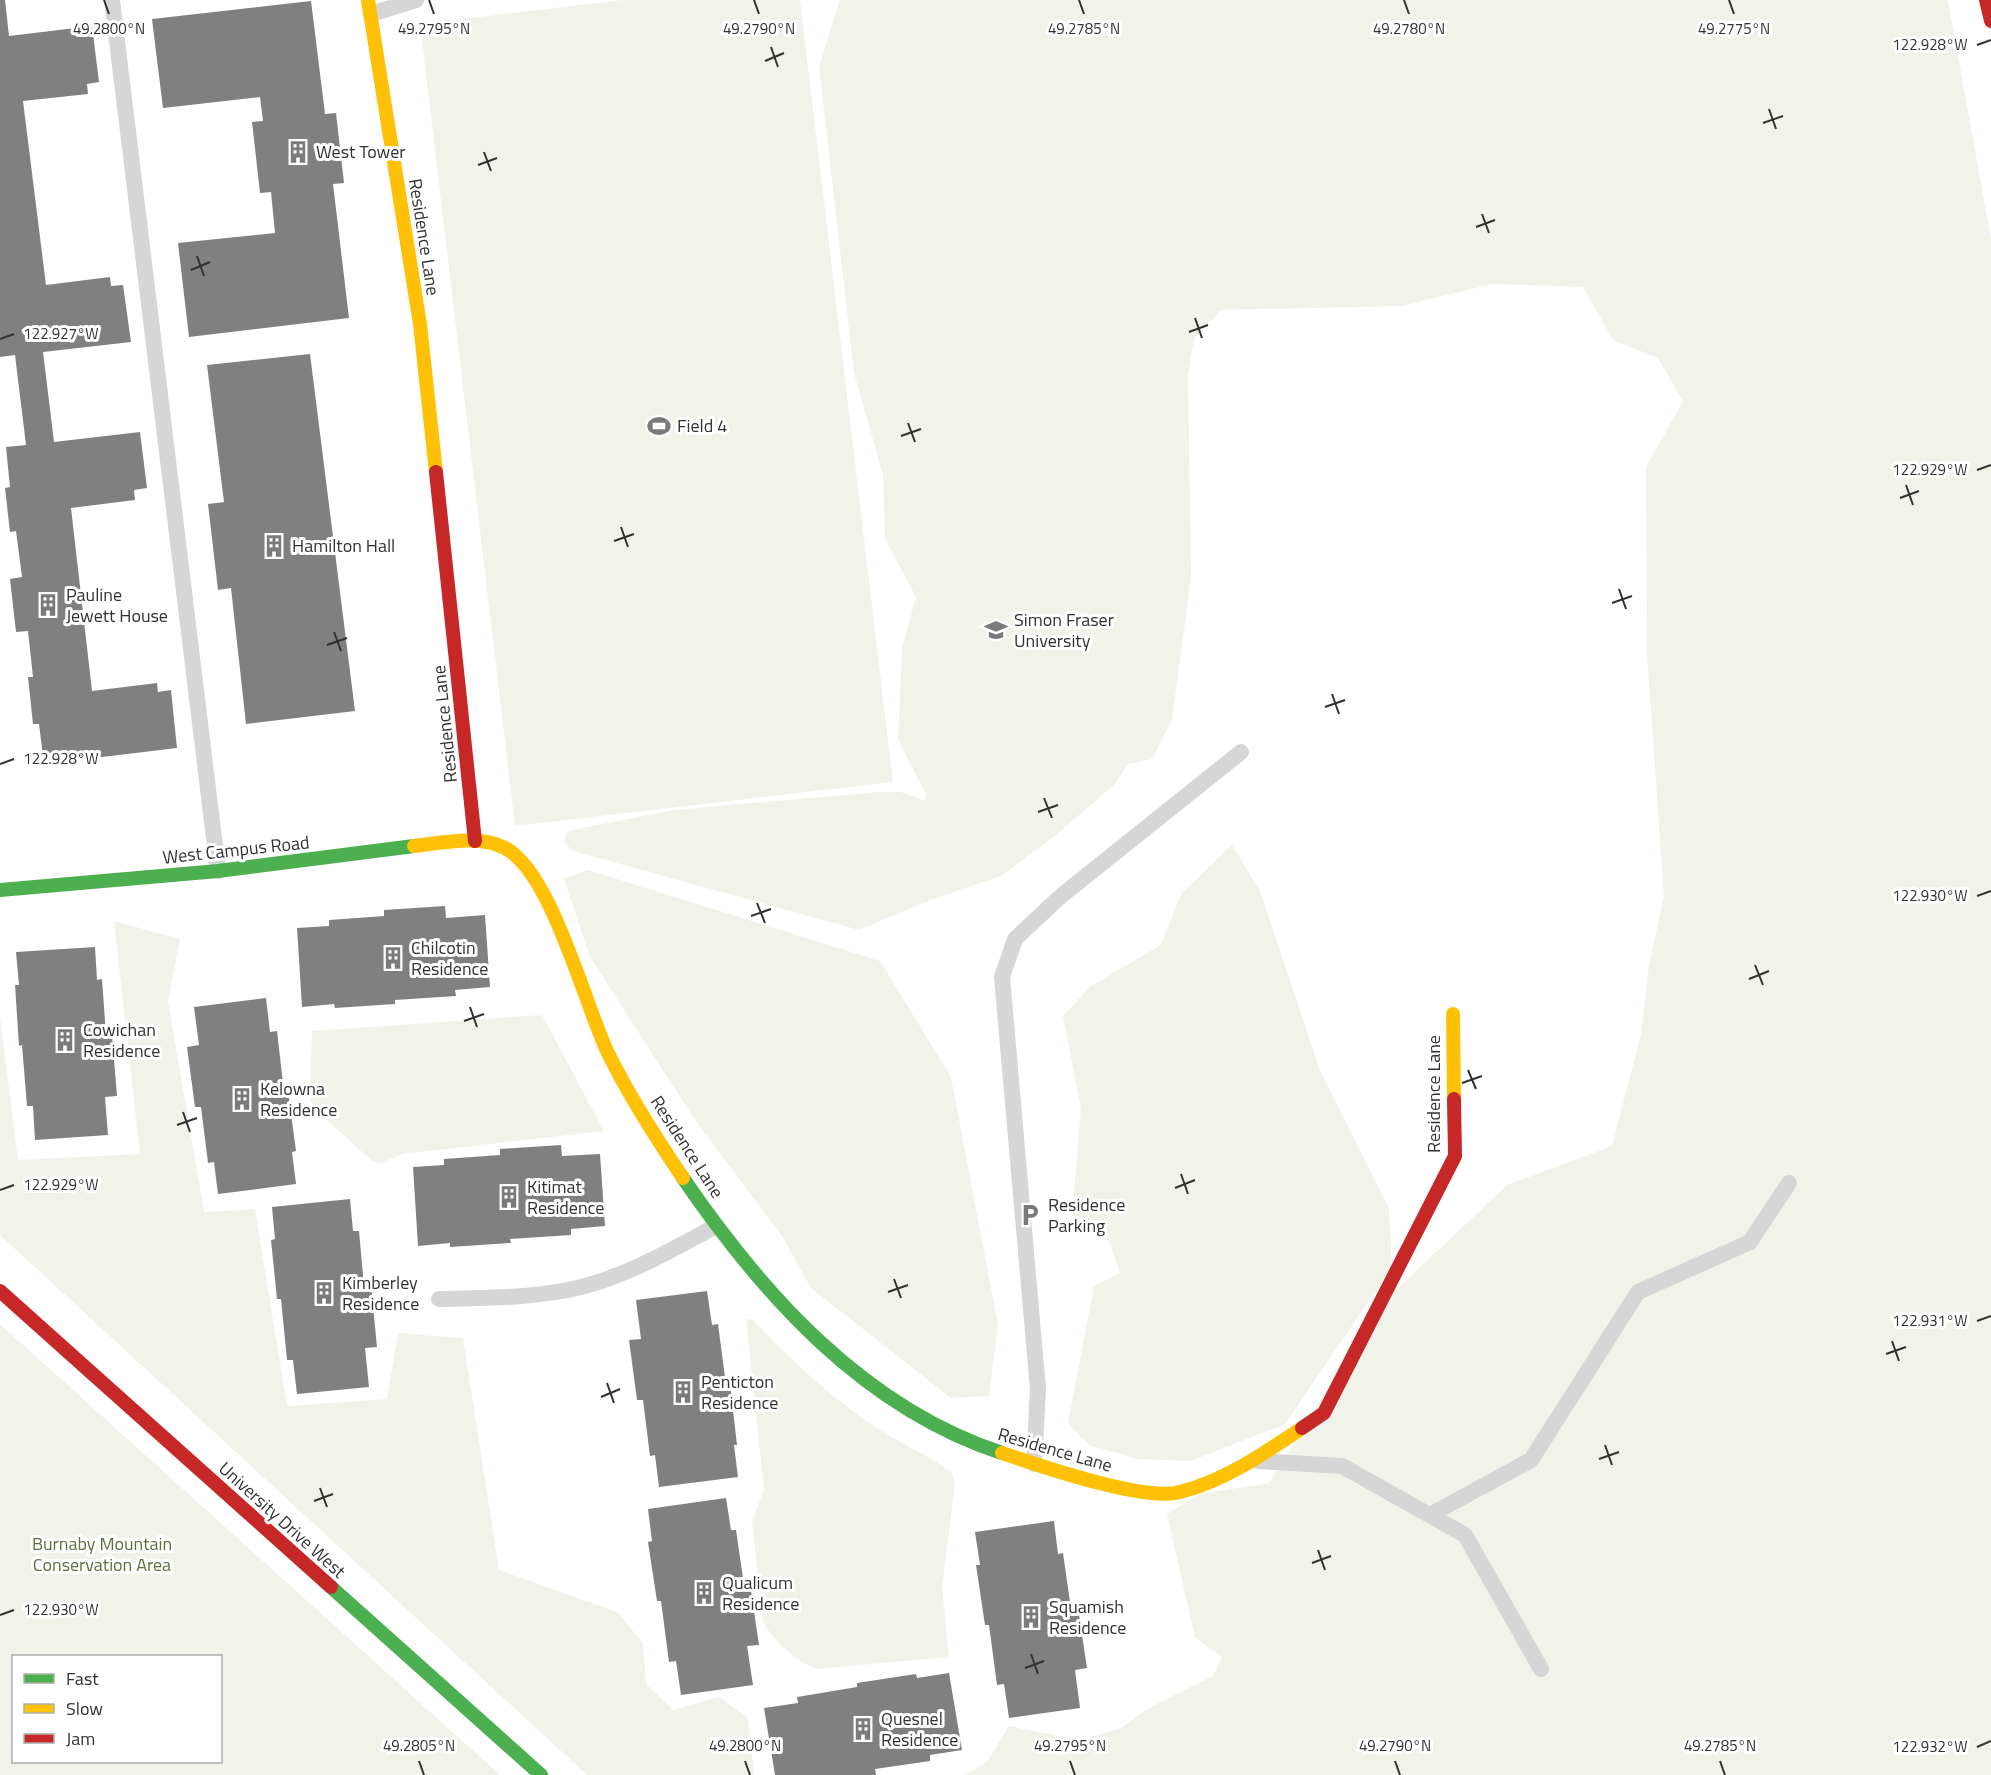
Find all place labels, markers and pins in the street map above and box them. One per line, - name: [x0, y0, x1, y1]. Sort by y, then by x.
- place label: West Tower: [316, 138, 406, 165]
- building icon: West Tower: [285, 139, 311, 165]
- place label: Field 4: [677, 412, 727, 439]
- sports icon: Field 4: [646, 413, 672, 439]
- place label: Hamilton Hall: [292, 532, 395, 559]
- building icon: Hamilton Hall: [261, 533, 287, 559]
- place label: Pauline Jewett House: [66, 581, 168, 629]
- building icon: Pauline Jewett House: [35, 592, 61, 618]
- place label: Simon Fraser University: [1014, 606, 1114, 654]
- school or university icon: Simon Fraser University: [983, 617, 1009, 643]
- place label: Chilcotin Residence: [411, 934, 488, 982]
- building icon: Chilcotin Residence: [380, 945, 406, 971]
- place label: Cowichan Residence: [83, 1016, 160, 1064]
- building icon: Cowichan Residence: [52, 1027, 78, 1053]
- place label: Kelowna Residence: [260, 1075, 337, 1123]
- building icon: Kelowna Residence: [229, 1086, 255, 1112]
- place label: Kitimat Residence: [527, 1173, 604, 1221]
- building icon: Kitimat Residence: [496, 1184, 522, 1210]
- place label: Residence Parking: [1048, 1191, 1125, 1239]
- parking icon: Residence Parking: [1017, 1202, 1043, 1228]
- place label: Kimberley Residence: [342, 1269, 419, 1317]
- building icon: Kimberley Residence: [311, 1280, 337, 1306]
- place label: Penticton Residence: [701, 1368, 778, 1416]
- building icon: Penticton Residence: [670, 1379, 696, 1405]
- place label: Qualicum Residence: [722, 1569, 799, 1617]
- building icon: Qualicum Residence: [691, 1580, 717, 1606]
- place label: Squamish Residence: [1049, 1593, 1126, 1641]
- building icon: Squamish Residence: [1018, 1604, 1044, 1630]
- place label: Quesnel Residence: [881, 1705, 958, 1753]
- building icon: Quesnel Residence: [850, 1716, 876, 1742]

